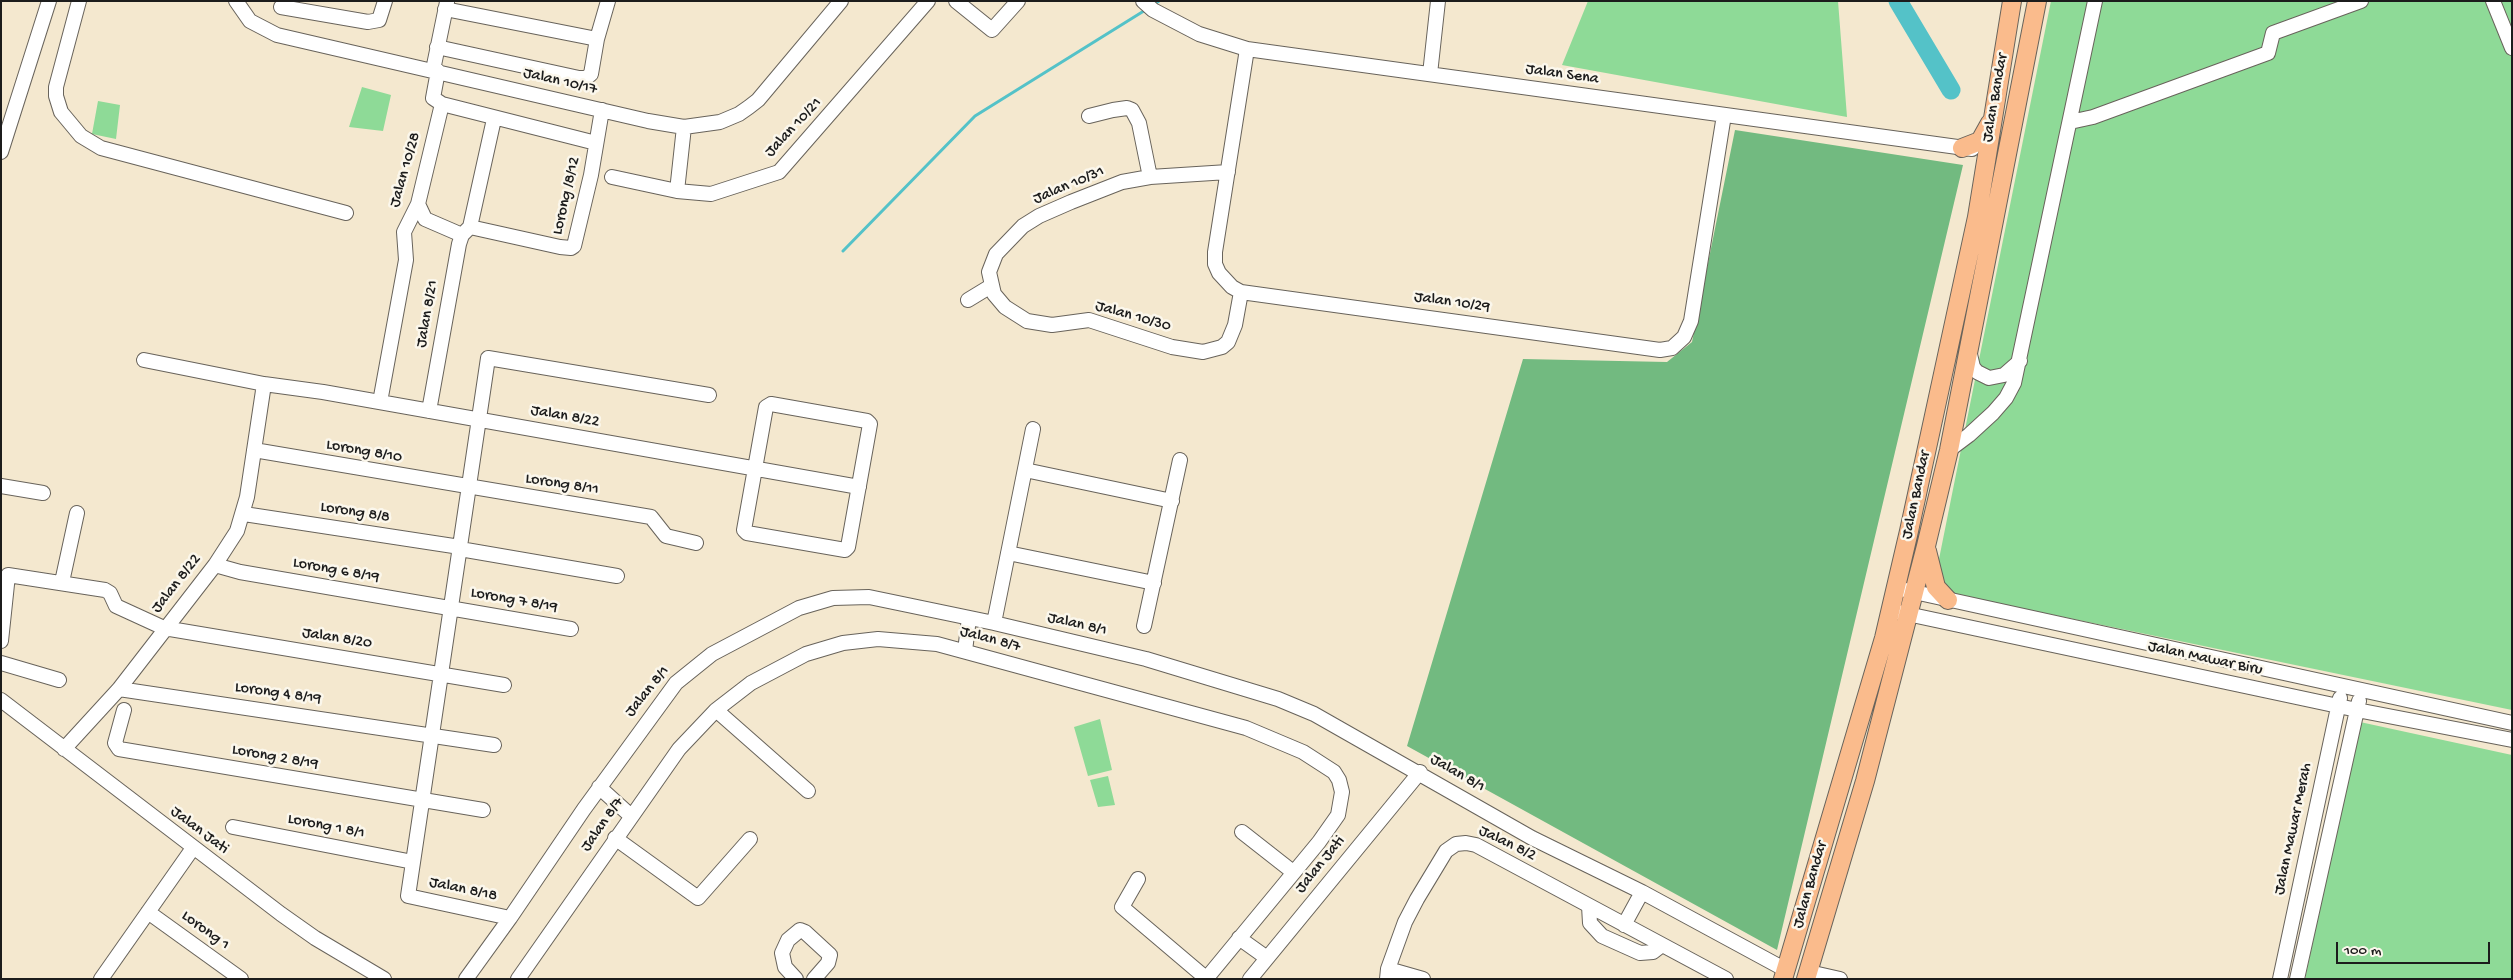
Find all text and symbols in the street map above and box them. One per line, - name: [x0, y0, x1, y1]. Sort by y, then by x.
- street label: Jalan Bandar: [1979, 52, 2013, 144]
- street label: Jalan Sena: [1524, 60, 1600, 90]
- street label: Jalan 10/17: [521, 64, 599, 100]
- street label: Jalan 10/21: [761, 94, 827, 162]
- street label: Jalan 10/28: [386, 130, 426, 210]
- street label: Lorong /8/12: [549, 155, 585, 237]
- street label: Jalan 10/31: [1031, 162, 1107, 210]
- street label: Jalan 8/21: [413, 279, 443, 349]
- street label: Jalan 10/29: [1413, 288, 1491, 318]
- street label: Jalan 10/30: [1093, 297, 1173, 337]
- street label: Jalan 8/22: [529, 402, 601, 432]
- street label: Lorong 8/10: [325, 436, 403, 468]
- street label: Jalan Bandar: [1898, 449, 1936, 541]
- street label: Lorong 8/11: [524, 470, 600, 500]
- street label: Lorong 8/8: [319, 498, 391, 528]
- street label: Jalan 8/22: [148, 551, 206, 617]
- street label: Lorong 6 8/19: [291, 554, 381, 588]
- street label: Lorong 7 8/19: [469, 584, 559, 618]
- street label: Jalan 8/1: [1045, 609, 1109, 641]
- street label: Jalan 8/7: [958, 623, 1022, 657]
- street label: Jalan 8/20: [301, 624, 373, 654]
- street label: Jalan Mawar Biru: [2146, 637, 2264, 681]
- street label: Jalan 8/1: [622, 663, 674, 721]
- street label: Lorong 4 8/19: [234, 678, 322, 710]
- street label: Lorong 2 8/19: [230, 741, 320, 775]
- street label: Jalan 8/1: [1426, 751, 1488, 797]
- street label: Jalan Mawar Merah: [2271, 761, 2317, 897]
- street label: Jalan 8/7: [577, 794, 629, 856]
- street label: Jalan Jati: [166, 803, 232, 859]
- street label: Lorong 1 8/1: [286, 810, 366, 844]
- street label: Jalan 8/2: [1475, 822, 1539, 866]
- street label: Jalan Jati: [1292, 832, 1350, 898]
- street label: Jalan Bandar: [1789, 839, 1833, 931]
- street label: Jalan 8/18: [427, 873, 499, 907]
- street label: Lorong 1: [177, 907, 233, 955]
- scale bar: [2338, 932, 2492, 964]
- text: 100 m: [2344, 942, 2381, 960]

